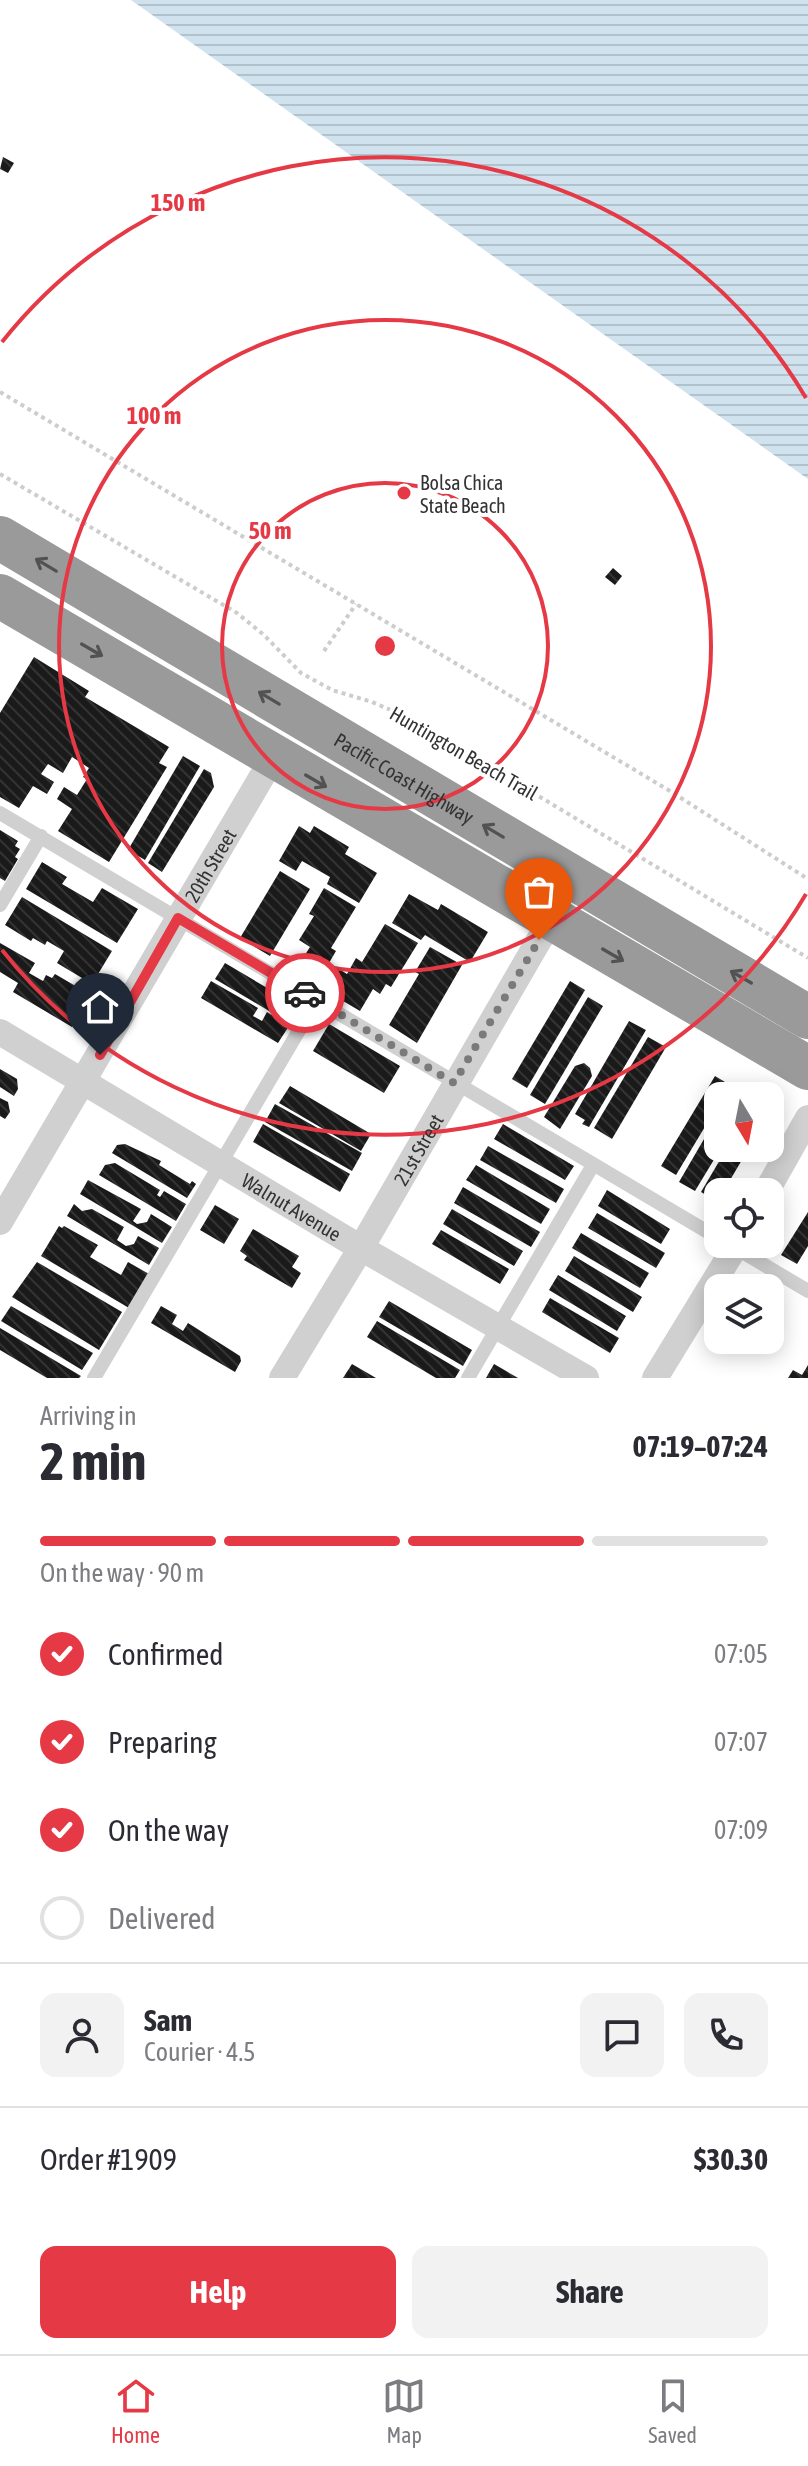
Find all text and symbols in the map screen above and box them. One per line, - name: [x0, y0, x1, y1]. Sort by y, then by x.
- text: 150 m: [151, 189, 205, 216]
- text: 100 m: [127, 402, 181, 429]
- place label: Bolsa Chica State Beach: [420, 471, 506, 517]
- marker: Bolsa Chica State Beach: [395, 484, 413, 502]
- text: 50 m: [248, 517, 292, 544]
- one-way arrow: [35, 557, 58, 573]
- centre of rings: [371, 632, 399, 660]
- one-way arrow: [79, 643, 103, 658]
- one-way arrow: [258, 690, 281, 706]
- street label: Huntington Beach Trail: [386, 701, 543, 805]
- street label: Pacific Coast Highway: [330, 727, 478, 828]
- one-way arrow: [304, 773, 327, 789]
- one-way arrow: [482, 823, 505, 839]
- street label: 20th Street: [179, 824, 240, 906]
- pin: [505, 858, 573, 940]
- icon: bag: [517, 870, 561, 914]
- one-way arrow: [601, 947, 624, 963]
- courier: [265, 953, 345, 1033]
- one-way arrow: [729, 969, 753, 984]
- icon: car: [283, 971, 327, 1015]
- pin: [66, 973, 134, 1055]
- icon: home: [78, 985, 122, 1029]
- north arrow: [704, 1082, 784, 1162]
- map controls: [704, 1082, 784, 1354]
- street label: 21st Street: [388, 1110, 448, 1189]
- street label: Walnut Avenue: [238, 1168, 346, 1245]
- button: locate: [704, 1178, 784, 1258]
- button: layers: [704, 1274, 784, 1354]
- text: Arriving in: [40, 1401, 137, 1431]
- text: 07:19–07:24: [633, 1429, 768, 1463]
- text: 2 min: [40, 1431, 146, 1491]
- text: On the way · 90 m: [40, 1558, 204, 1588]
- icon: check: [40, 1632, 84, 1676]
- text: Confirmed: [108, 1637, 223, 1671]
- text: 07:05: [714, 1639, 768, 1669]
- icon: check: [40, 1720, 84, 1764]
- text: Preparing: [108, 1725, 217, 1759]
- text: 07:07: [714, 1727, 768, 1757]
- icon: check: [40, 1808, 84, 1852]
- text: On the way: [108, 1813, 229, 1847]
- text: 07:09: [714, 1815, 768, 1845]
- text: Delivered: [108, 1901, 216, 1935]
- button: person: [40, 1993, 124, 2077]
- button: chat: [580, 1993, 664, 2077]
- button: phone: [684, 1993, 768, 2077]
- text: Sam: [144, 2003, 192, 2037]
- text: Courier · 4.5: [144, 2037, 255, 2067]
- text: Order #1909: [40, 2142, 177, 2176]
- text: $30.30: [694, 2142, 768, 2176]
- button: Help: [40, 2246, 396, 2338]
- button: Share: [412, 2246, 768, 2338]
- tab: Home: [111, 2374, 160, 2448]
- tab: Map: [382, 2374, 426, 2448]
- tab: Saved: [648, 2374, 697, 2448]

